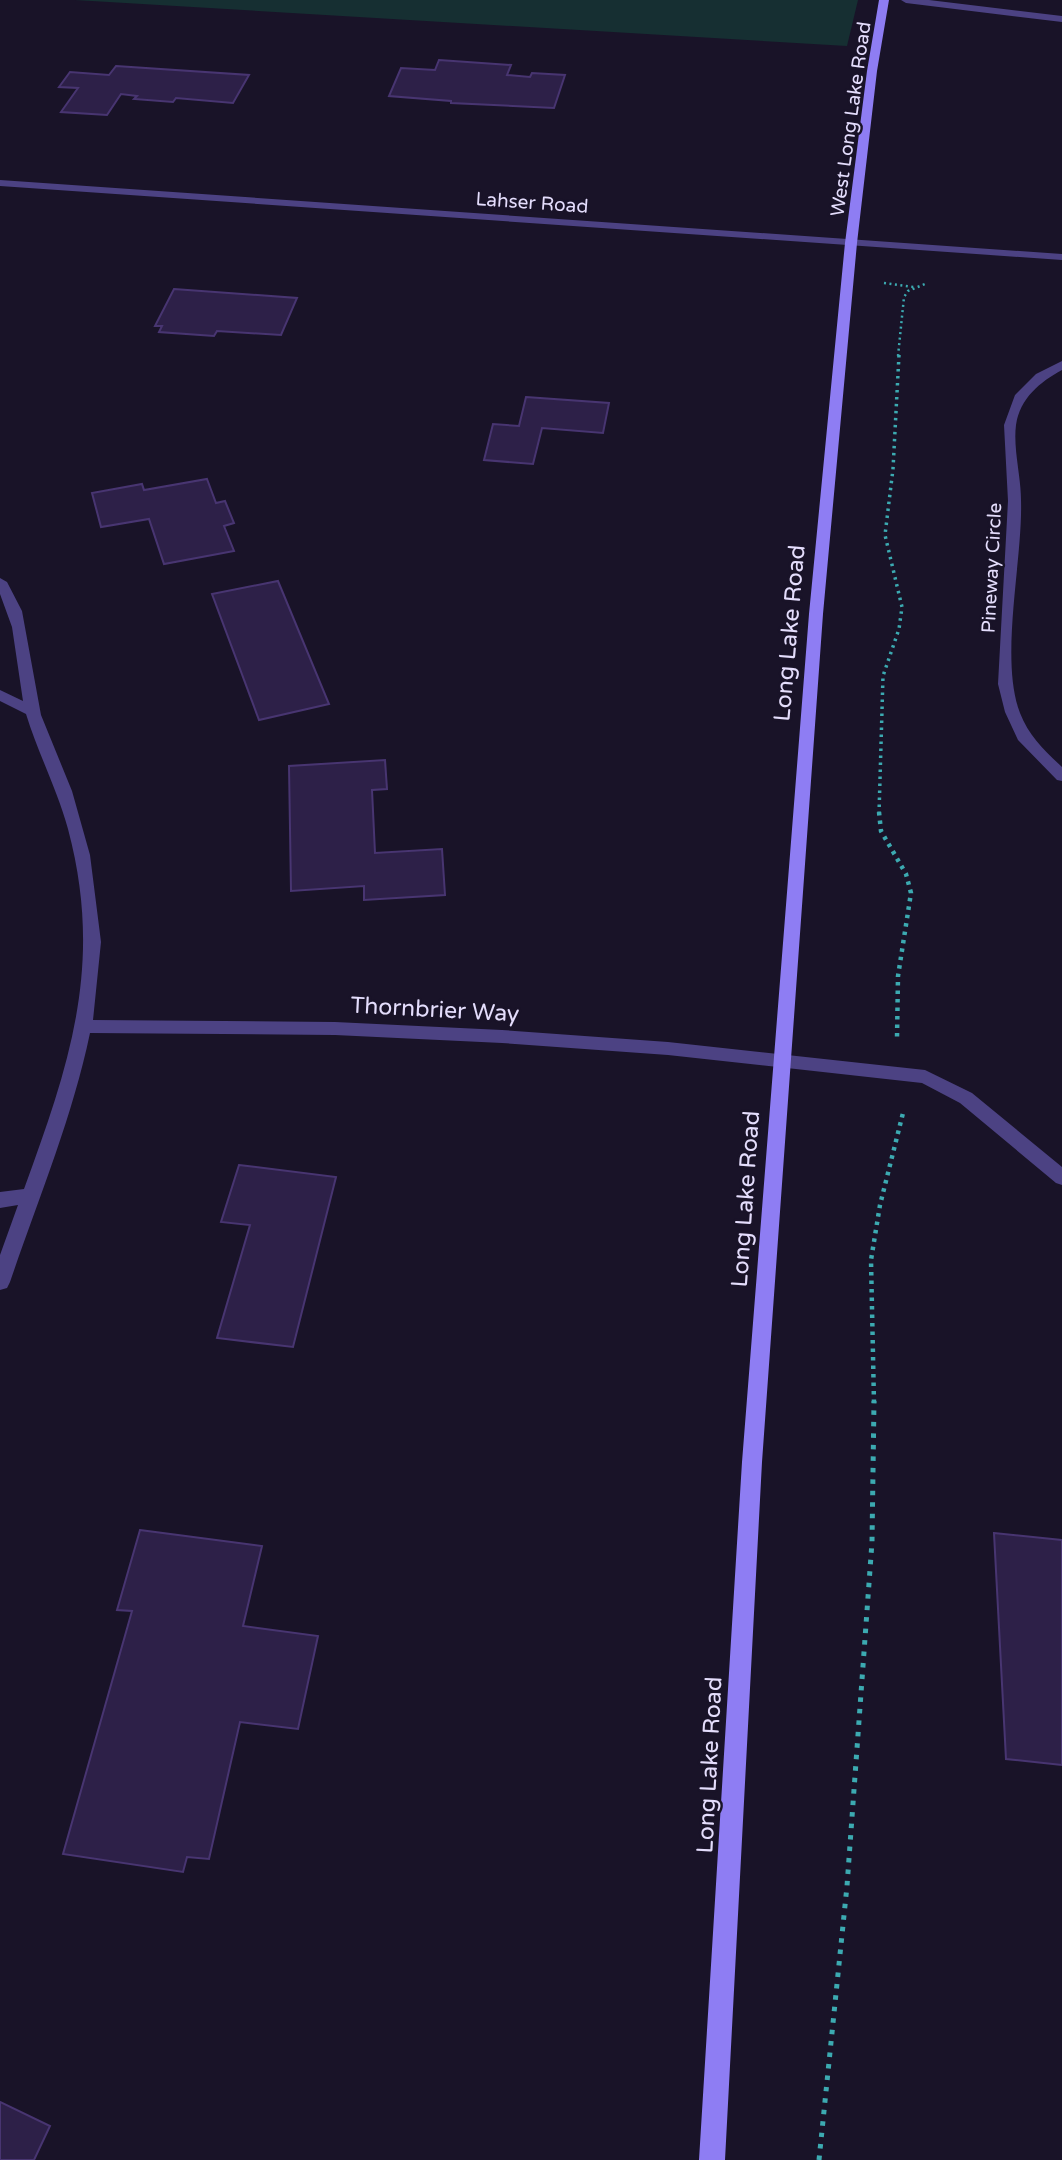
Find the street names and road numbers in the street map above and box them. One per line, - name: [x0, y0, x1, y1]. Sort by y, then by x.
- street label: West Long Lake Road: [826, 20, 876, 218]
- street label: Lahser Road: [475, 188, 589, 218]
- street label: Pineway Circle: [978, 502, 1006, 634]
- street label: Long Lake Road: [768, 544, 812, 722]
- street label: Thornbrier Way: [350, 992, 520, 1028]
- street label: Long Lake Road: [726, 1110, 766, 1288]
- street label: Long Lake Road: [691, 1676, 729, 1854]

